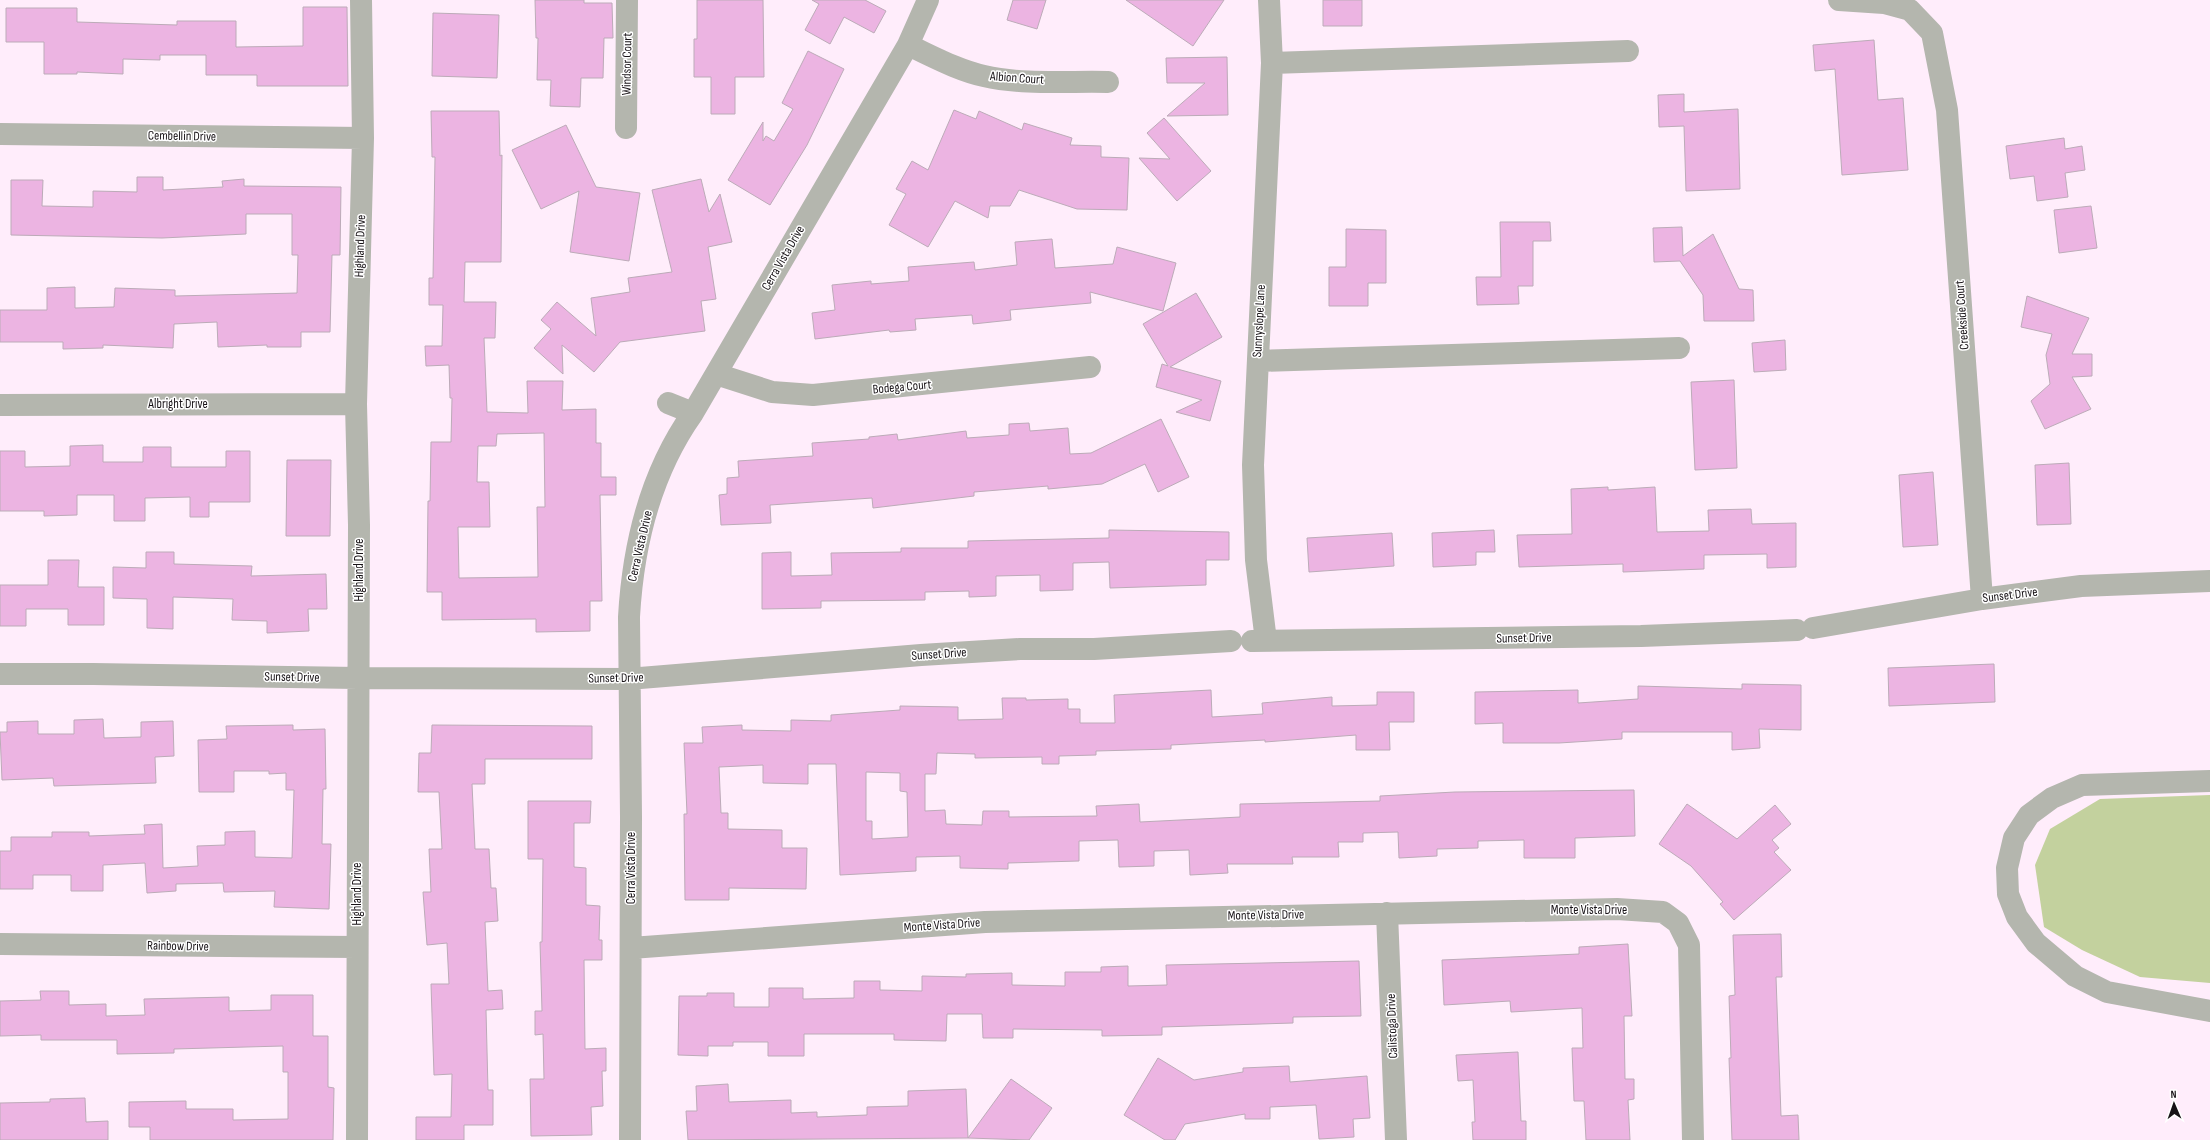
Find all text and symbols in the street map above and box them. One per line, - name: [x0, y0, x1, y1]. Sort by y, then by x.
- street label: Windsor Court: [618, 33, 636, 95]
- street label: Albion Court: [989, 68, 1044, 88]
- street label: Cembellin Drive: [148, 127, 216, 145]
- street label: Highland Drive: [351, 214, 369, 278]
- street label: Cerra Vista Drive: [758, 223, 808, 293]
- street label: Creekside Court: [1952, 280, 1972, 350]
- street label: Sunnyslope Lane: [1249, 284, 1269, 358]
- street label: Bodega Court: [872, 376, 932, 398]
- street label: Albright Drive: [147, 396, 208, 412]
- street label: Cerra Vista Drive: [624, 509, 656, 583]
- street label: Highland Drive: [351, 539, 367, 601]
- street label: Sunset Drive: [1982, 584, 2038, 606]
- street label: Sunset Drive: [1496, 630, 1552, 646]
- street label: Sunset Drive: [911, 644, 967, 664]
- street label: Sunset Drive: [264, 669, 320, 685]
- street label: Sunset Drive: [588, 670, 644, 686]
- street label: Cerra Vista Drive: [623, 832, 639, 904]
- street label: Highland Drive: [349, 863, 365, 925]
- street label: Monte Vista Drive: [1551, 902, 1627, 918]
- street label: Monte Vista Drive: [1228, 906, 1304, 924]
- street label: Monte Vista Drive: [903, 914, 981, 936]
- street label: Rainbow Drive: [147, 937, 209, 955]
- street label: Calistoga Drive: [1383, 993, 1401, 1059]
- north arrow: [2154, 1084, 2194, 1124]
- text: N: [2171, 1088, 2177, 1101]

